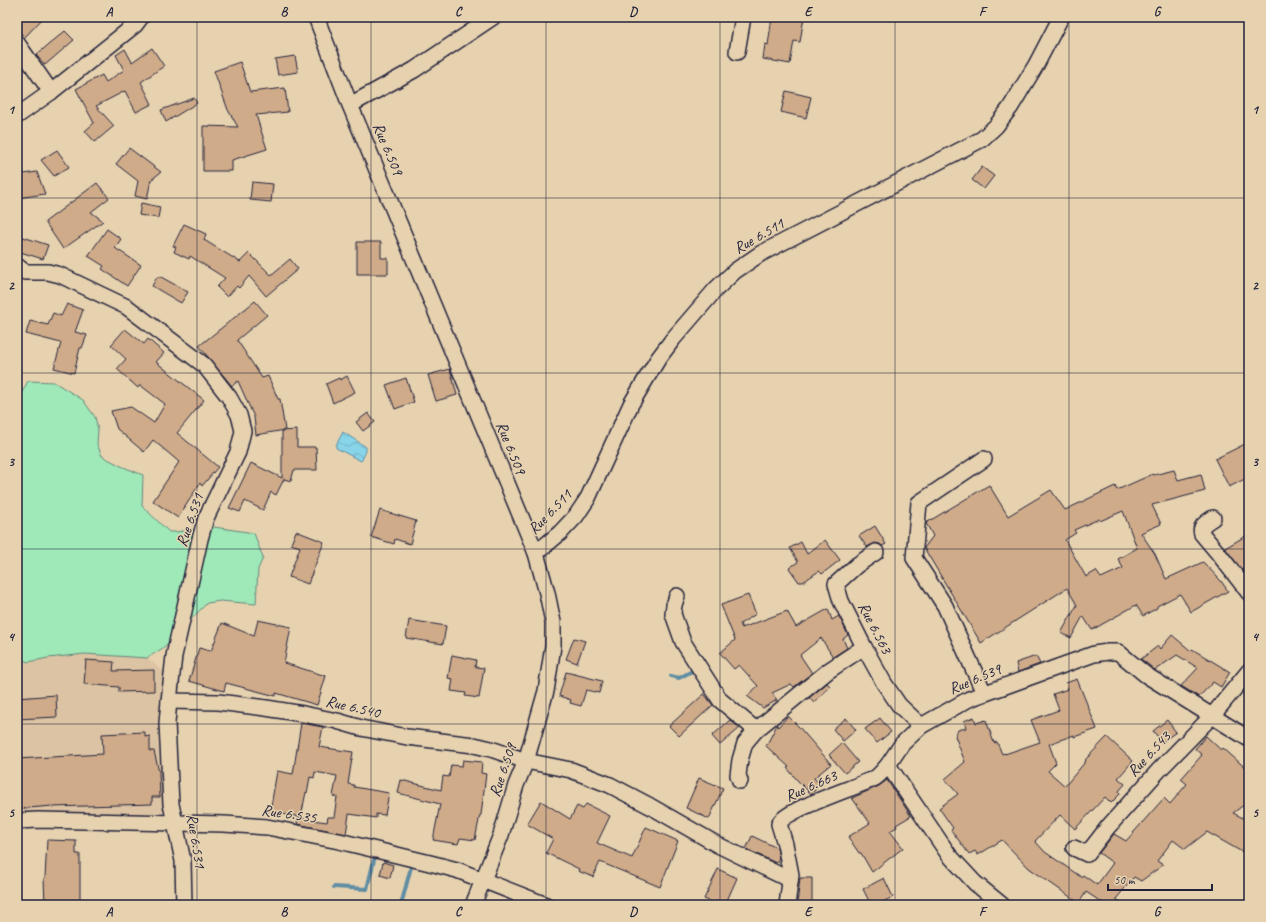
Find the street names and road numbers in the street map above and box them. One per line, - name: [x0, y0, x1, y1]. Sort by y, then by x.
- street label: Rue 6.509: [368, 120, 409, 180]
- street label: Rue 6.511: [730, 213, 789, 258]
- street label: Rue 6.509: [491, 419, 531, 479]
- street label: Rue 6.511: [524, 485, 577, 539]
- street label: Rue 6.531: [172, 490, 209, 549]
- street label: Rue 6.563: [854, 599, 897, 659]
- street label: Rue 6.539: [946, 658, 1006, 699]
- street label: Rue 6.540: [324, 691, 384, 723]
- street label: Rue 6.543: [1123, 726, 1176, 781]
- street label: Rue 6.509: [485, 739, 522, 799]
- street label: Rue 6.663: [782, 765, 842, 806]
- street label: Rue 6.535: [260, 800, 319, 828]
- street label: Rue 6.531: [182, 812, 210, 871]

